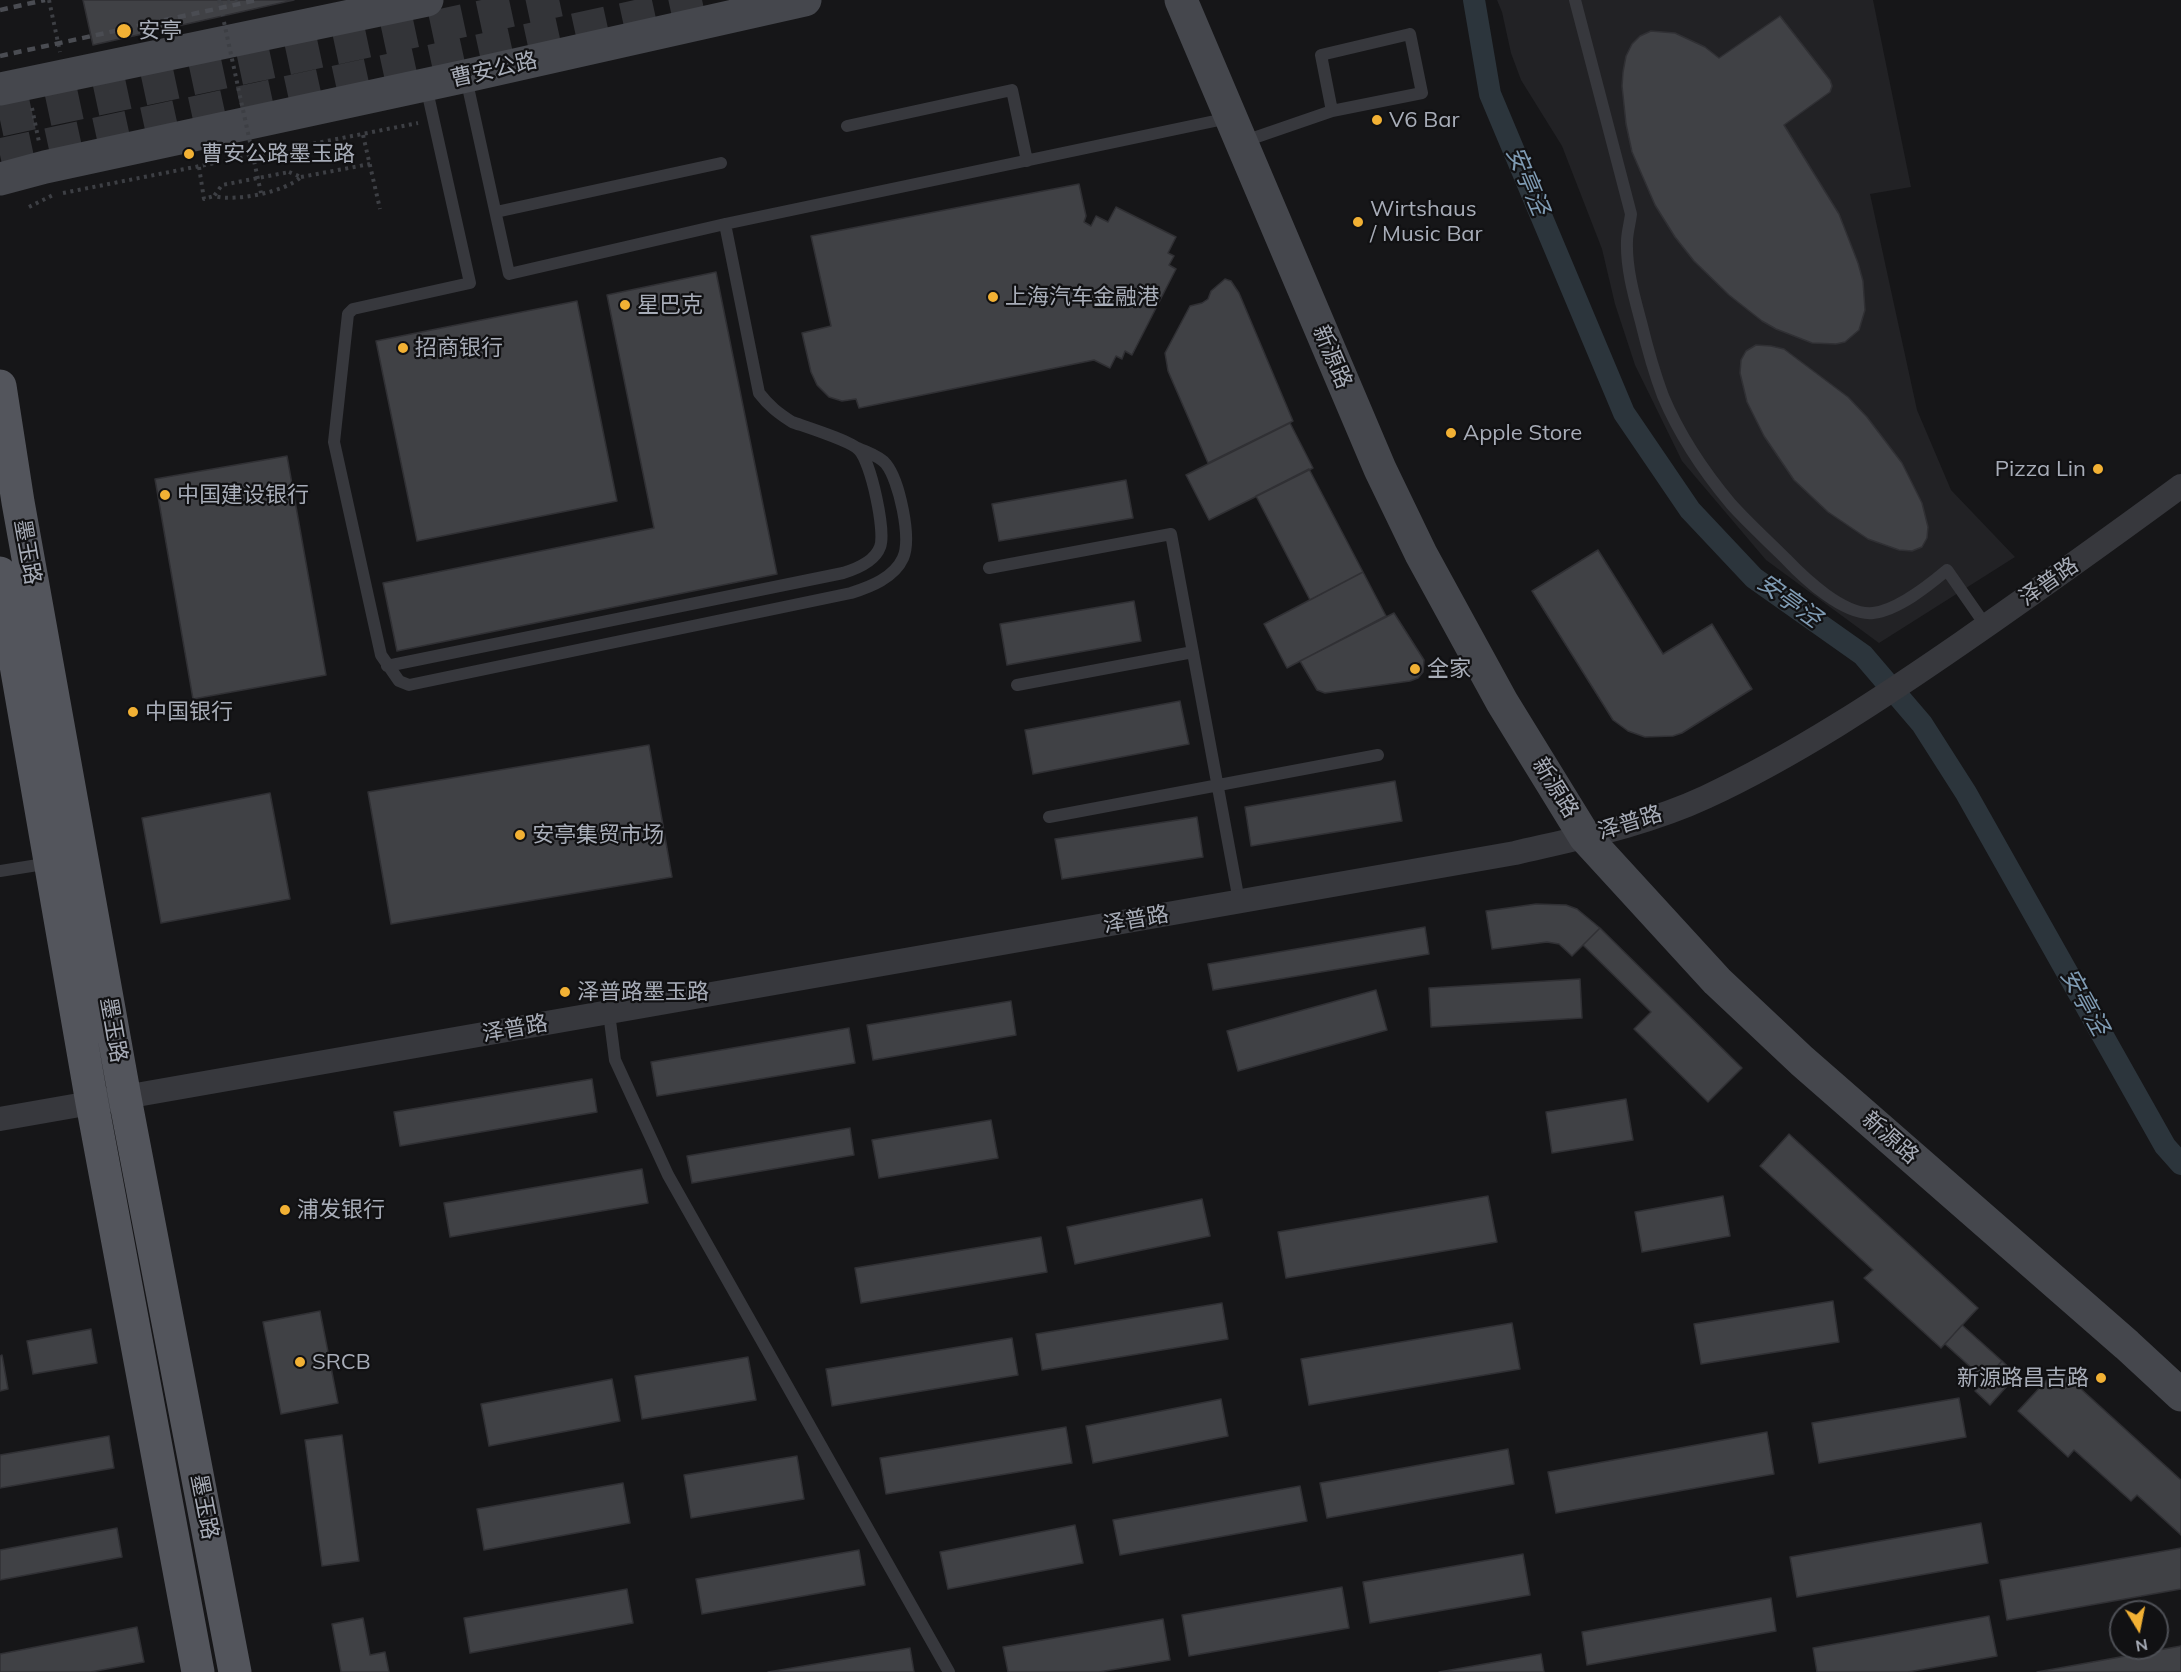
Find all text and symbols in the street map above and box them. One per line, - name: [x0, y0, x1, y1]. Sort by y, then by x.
- place label: 安亭: [138, 18, 182, 44]
- marker: 安亭: [115, 22, 133, 40]
- street label: 曹安公路: [448, 47, 540, 93]
- place label: V6 Bar: [1389, 107, 1459, 133]
- marker: V6 Bar: [1370, 113, 1384, 127]
- place label: 曹安公路墨玉路: [201, 141, 355, 167]
- water label: 安亭泾: [1500, 142, 1554, 220]
- marker: 曹安公路墨玉路: [182, 147, 196, 161]
- place label: Wirtshaus / Music Bar: [1370, 196, 1483, 248]
- marker: Wirtshaus / Music Bar: [1351, 215, 1365, 229]
- place label: 上海汽车金融港: [1005, 284, 1159, 310]
- marker: 上海汽车金融港: [986, 290, 1000, 304]
- place label: 星巴克: [637, 292, 703, 318]
- marker: 星巴克: [618, 298, 632, 312]
- street label: 新源路: [1307, 321, 1357, 393]
- place label: 招商银行: [415, 335, 503, 361]
- marker: 招商银行: [396, 341, 410, 355]
- place label: Apple Store: [1463, 420, 1582, 446]
- marker: Apple Store: [1444, 426, 1458, 440]
- place label: Pizza Lin: [1995, 456, 2086, 482]
- marker: Pizza Lin: [2091, 462, 2105, 476]
- place label: 中国建设银行: [177, 482, 309, 508]
- marker: 中国建设银行: [158, 488, 172, 502]
- street label: 墨玉路: [8, 517, 46, 587]
- street label: 泽普路: [2014, 552, 2084, 612]
- water label: 安亭泾: [1751, 568, 1827, 634]
- place label: 全家: [1427, 656, 1471, 682]
- marker: 全家: [1408, 662, 1422, 676]
- place label: 中国银行: [145, 699, 233, 725]
- marker: 中国银行: [126, 705, 140, 719]
- street label: 新源路: [1526, 753, 1584, 823]
- street label: 泽普路: [1595, 801, 1665, 845]
- place label: 安亭集贸市场: [532, 822, 664, 848]
- marker: 安亭集贸市场: [513, 828, 527, 842]
- street label: 泽普路: [1101, 901, 1171, 939]
- water label: 安亭泾: [2054, 964, 2114, 1040]
- place label: 泽普路墨玉路: [577, 979, 709, 1005]
- marker: 泽普路墨玉路: [558, 985, 572, 999]
- street label: 墨玉路: [94, 995, 132, 1065]
- street label: 泽普路: [480, 1010, 550, 1048]
- street label: 新源路: [1856, 1106, 1924, 1170]
- place label: 浦发银行: [297, 1197, 385, 1223]
- marker: 浦发银行: [278, 1203, 292, 1217]
- place label: SRCB: [312, 1349, 371, 1375]
- marker: SRCB: [293, 1355, 307, 1369]
- place label: 新源路昌吉路: [1957, 1365, 2089, 1391]
- marker: 新源路昌吉路: [2094, 1371, 2108, 1385]
- street label: 墨玉路: [185, 1472, 223, 1542]
- north arrow: [2109, 1600, 2169, 1660]
- text: N: [2134, 1635, 2149, 1657]

